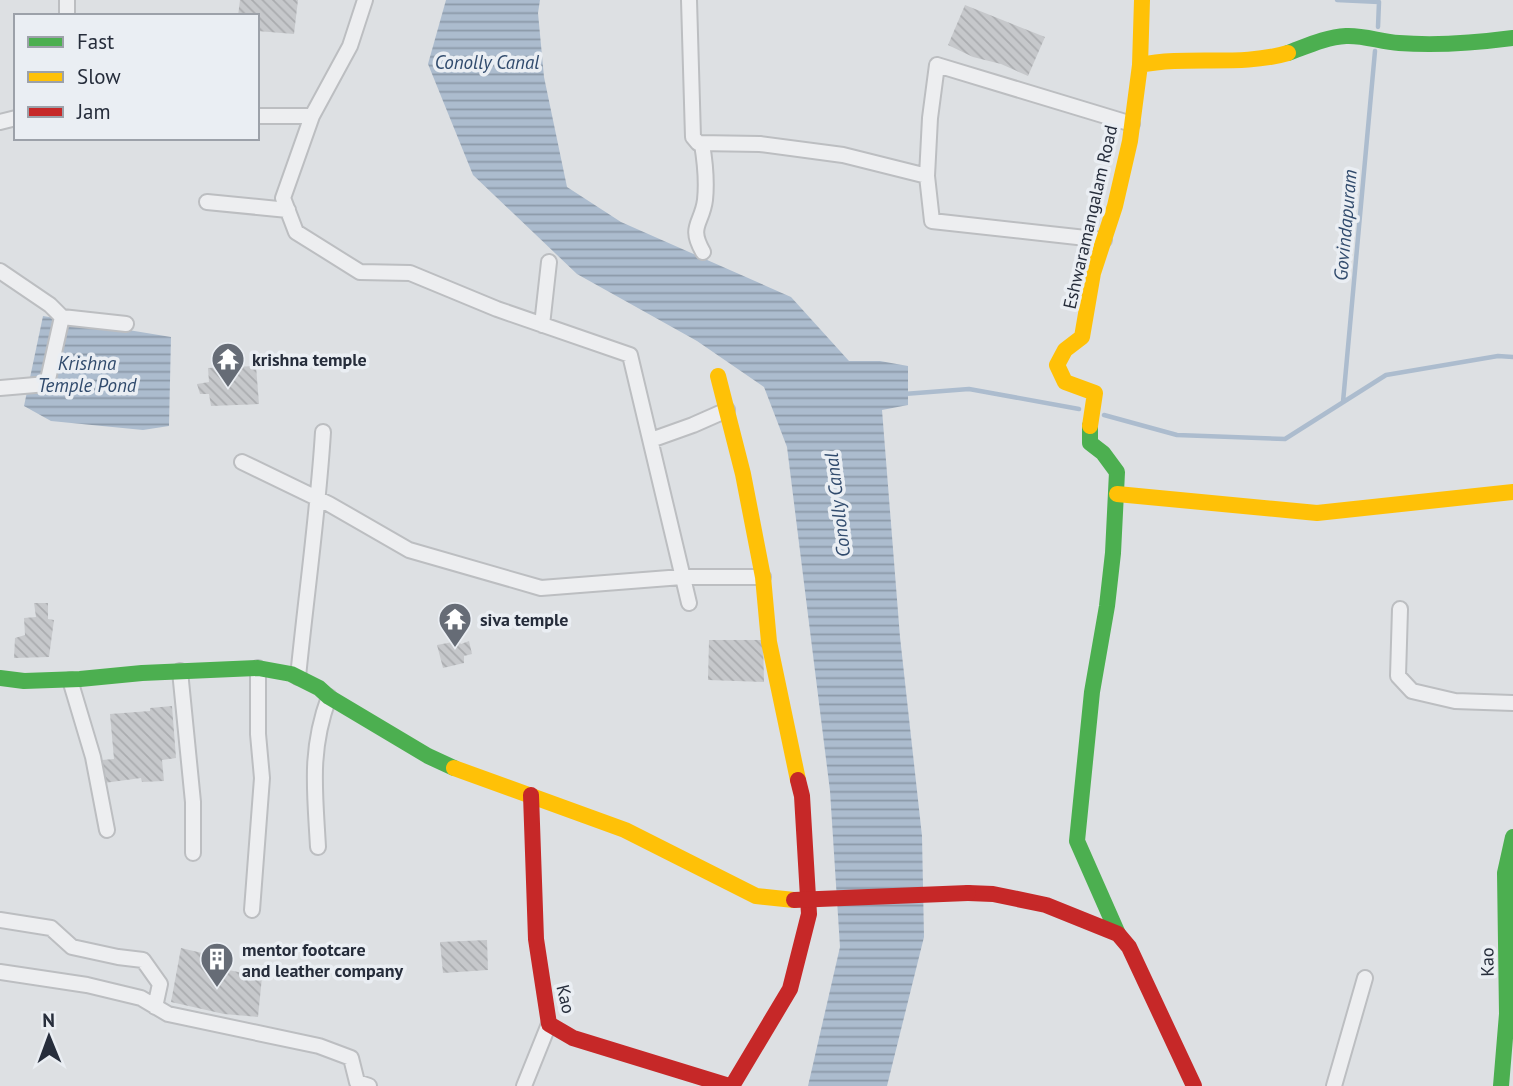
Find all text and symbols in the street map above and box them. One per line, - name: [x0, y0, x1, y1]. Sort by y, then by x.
- legend: [14, 14, 259, 140]
- text: Fast: [77, 28, 114, 55]
- water label: Conolly Canal: [435, 50, 539, 74]
- text: Slow: [77, 63, 121, 90]
- text: Jam: [76, 98, 111, 125]
- street label: Eshwaramangalam Road: [1058, 123, 1122, 311]
- water label: Govindapuram: [1328, 168, 1362, 282]
- temple icon: krishna temple: [209, 340, 247, 389]
- place label: krishna temple: [252, 348, 367, 371]
- water label: Krishna Temple Pond: [37, 351, 138, 397]
- water label: Conolly Canal: [819, 452, 855, 558]
- temple icon: siva temple: [436, 600, 474, 649]
- place label: siva temple: [480, 608, 569, 631]
- place label: mentor footcare and leather company: [242, 938, 404, 982]
- building icon: mentor footcare and leather company: [198, 940, 236, 989]
- street label: Kao: [1475, 947, 1499, 977]
- street label: Kao: [551, 982, 581, 1016]
- north arrow: [14, 1002, 84, 1072]
- text: N: [42, 1008, 55, 1032]

